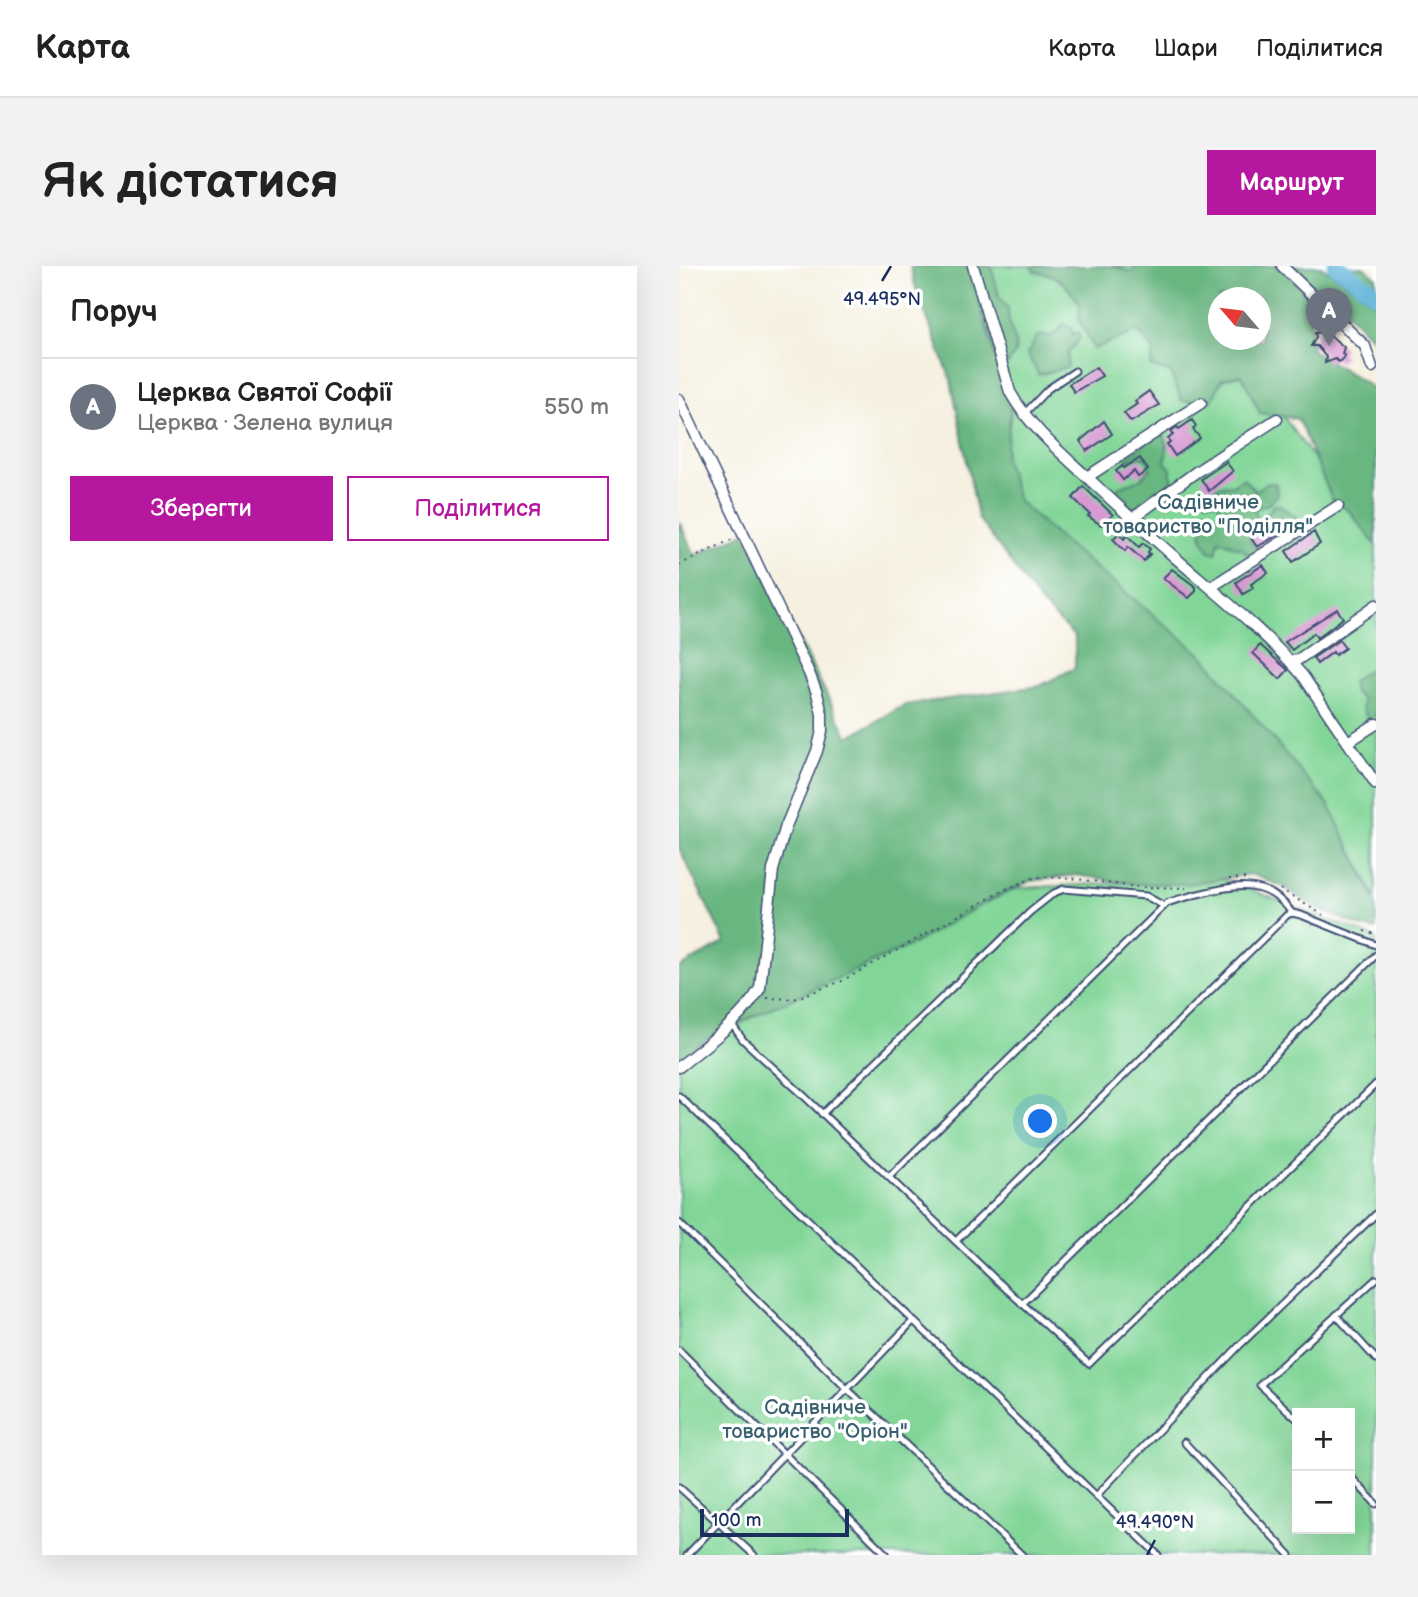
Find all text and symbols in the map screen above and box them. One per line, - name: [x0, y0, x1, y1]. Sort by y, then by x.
- text: Карта: [35, 28, 130, 68]
- text: Карта: [1048, 34, 1116, 63]
- text: Шари: [1154, 34, 1218, 63]
- text: Поділитися: [1256, 34, 1383, 63]
- button: Маршрут: [1207, 150, 1376, 215]
- text: Як дістатися: [42, 153, 339, 212]
- north arrow: [1208, 287, 1271, 350]
- pin: A: [1306, 288, 1352, 346]
- text: 49.495°N: [843, 289, 921, 310]
- text: Поруч: [70, 294, 158, 330]
- text: Церква Святої Софії: [137, 378, 392, 409]
- text: A: [86, 393, 100, 421]
- text: 550 m: [544, 393, 609, 421]
- text: Церква · Зелена вулиця: [137, 409, 393, 437]
- button: Зберегти: [70, 476, 333, 541]
- button: Поділитися: [347, 476, 609, 541]
- park label: Садівниче товариство "Поділля": [1103, 490, 1313, 539]
- your location: [1023, 1104, 1057, 1138]
- park label: Садівниче товариство "Оріон": [722, 1395, 908, 1444]
- map controls: [1292, 1408, 1355, 1534]
- button: +: [1292, 1408, 1355, 1471]
- button: −: [1292, 1471, 1355, 1534]
- scale bar: [700, 1506, 849, 1538]
- text: 100 m: [711, 1509, 762, 1532]
- text: 49.490°N: [1116, 1512, 1194, 1533]

